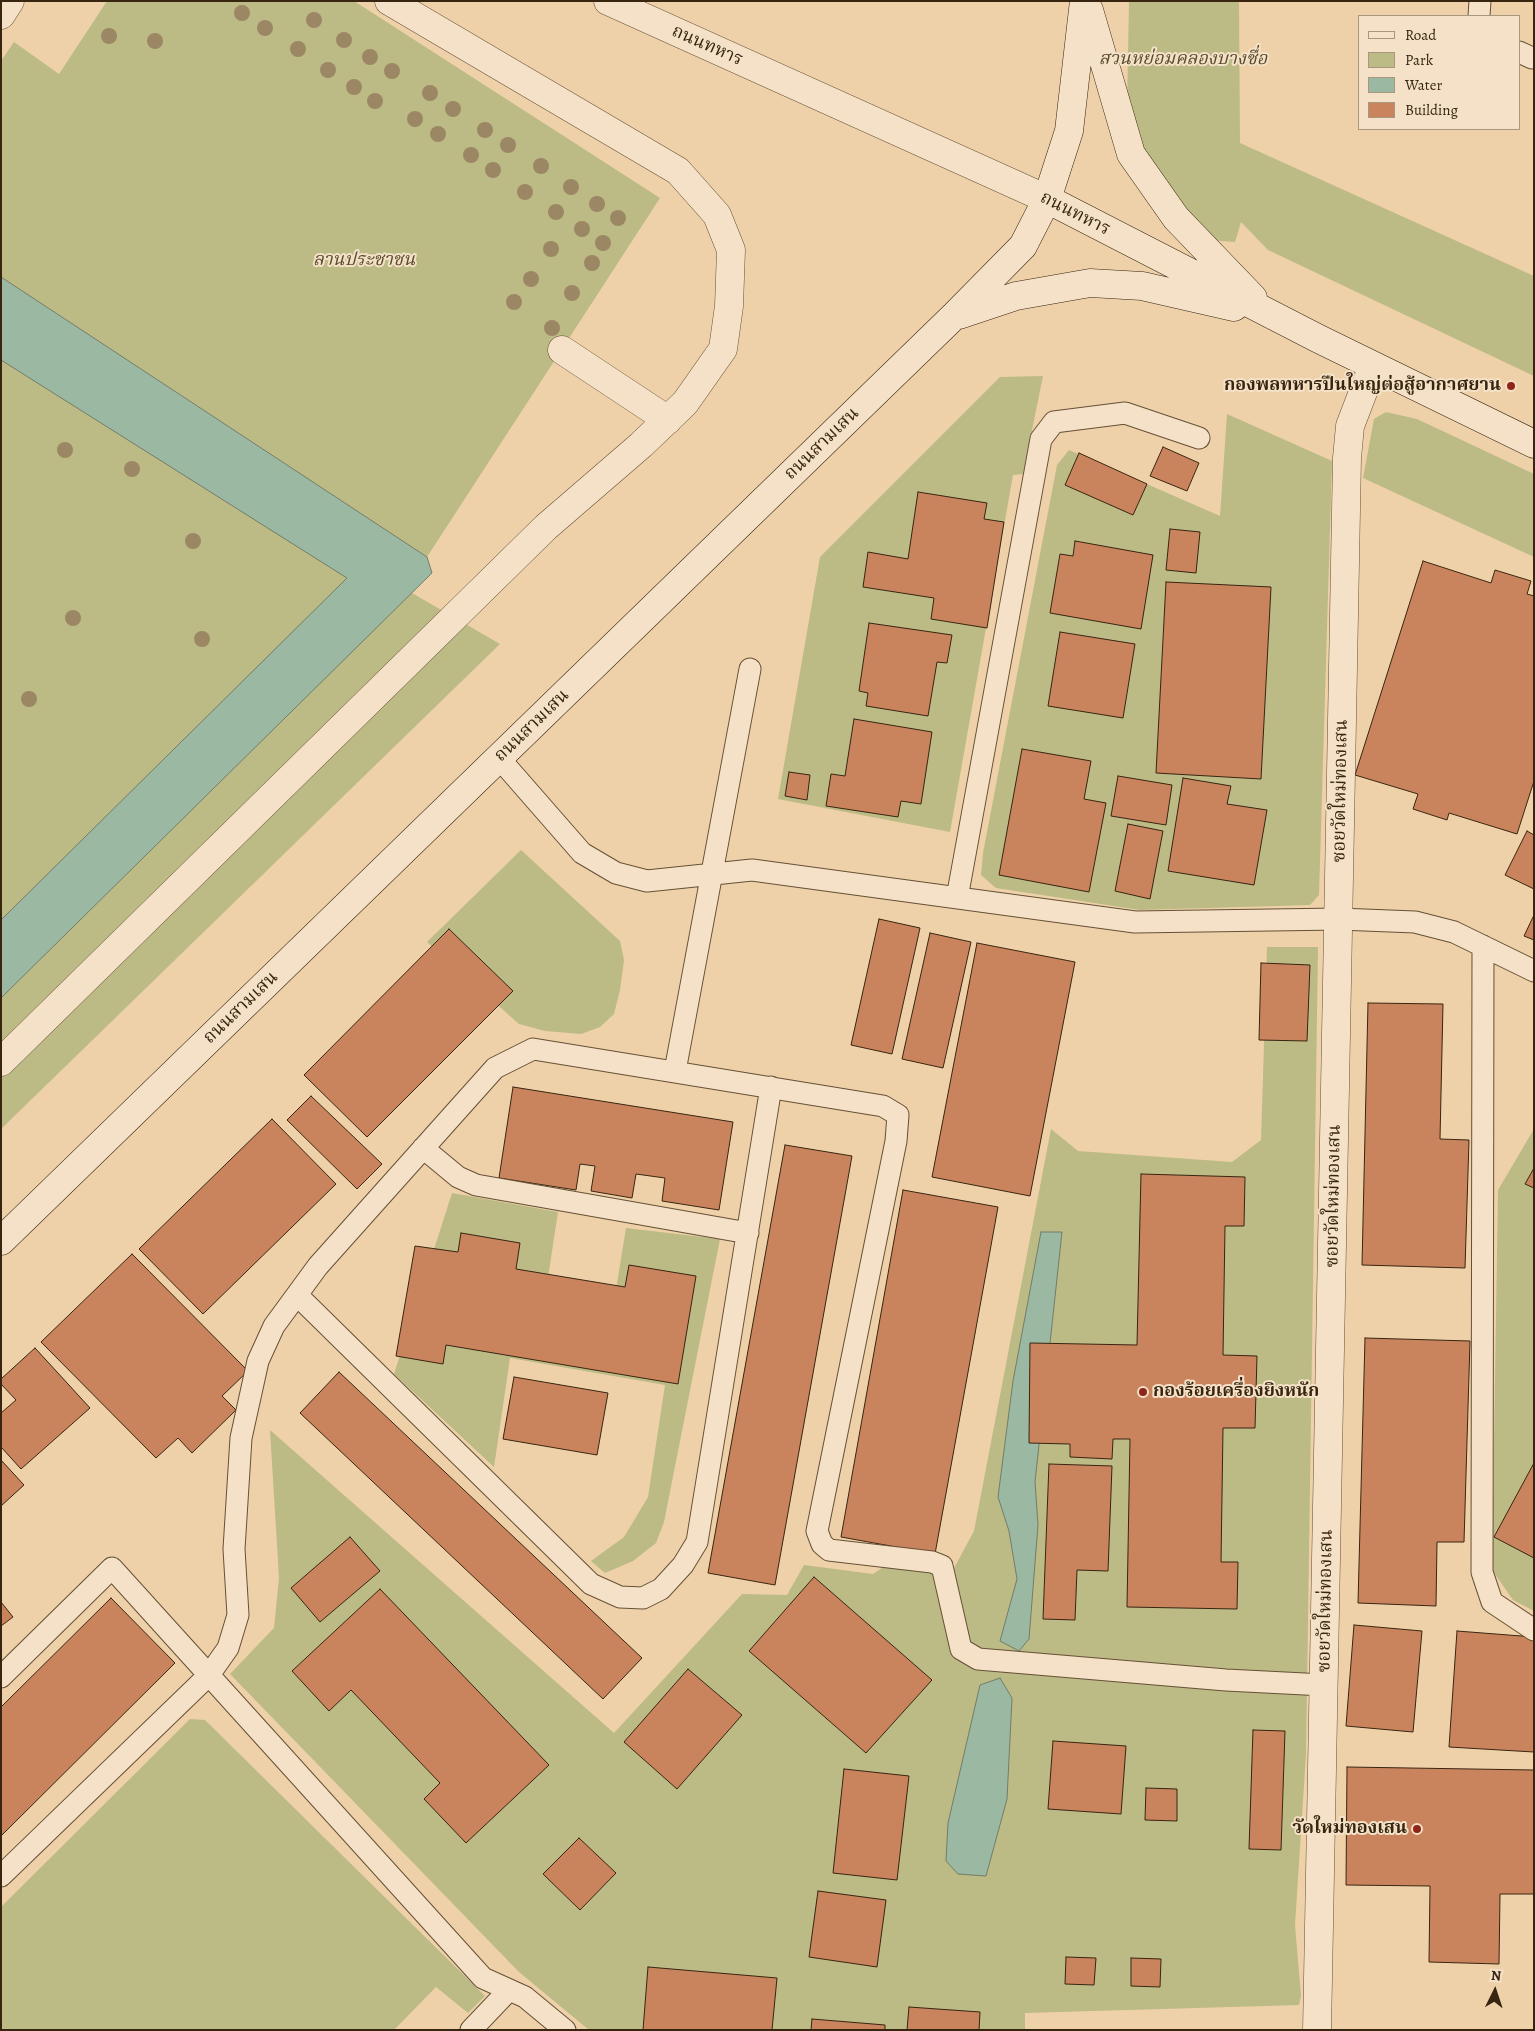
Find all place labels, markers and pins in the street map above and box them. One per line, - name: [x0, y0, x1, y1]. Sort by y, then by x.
- place label: กองพลทหารปืนใหญ่ต่อสู้อากาศยาน: [1224, 375, 1501, 397]
- marker: กองพลทหารปืนใหญ่ต่อสู้อากาศยาน: [1505, 380, 1517, 392]
- place label: กองร้อยเครื่องยิงหนัก: [1153, 1381, 1319, 1403]
- marker: กองร้อยเครื่องยิงหนัก: [1137, 1386, 1149, 1398]
- place label: วัดใหม่ทองเสน: [1292, 1818, 1407, 1840]
- marker: วัดใหม่ทองเสน: [1411, 1823, 1423, 1835]

